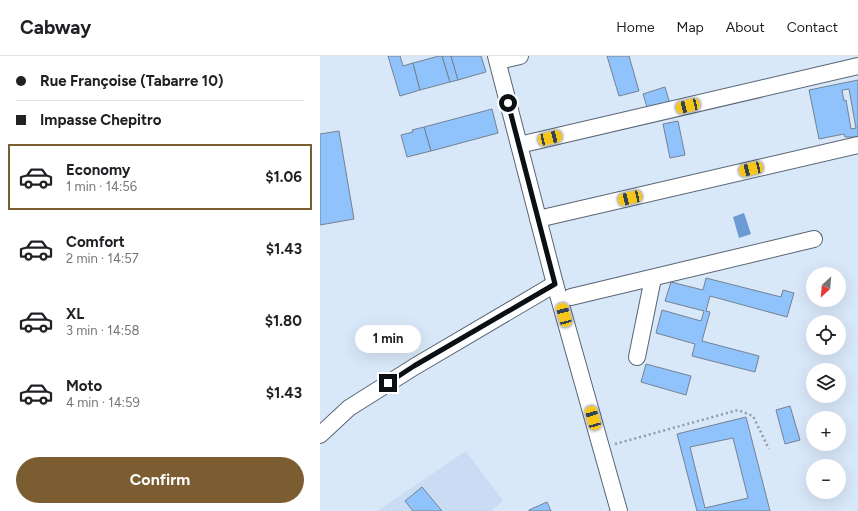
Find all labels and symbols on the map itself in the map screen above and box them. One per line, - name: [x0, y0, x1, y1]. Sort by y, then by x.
- route start: [499, 94, 517, 112]
- car: [675, 97, 701, 115]
- car: [537, 129, 563, 147]
- car: [738, 160, 764, 178]
- car: [617, 189, 643, 207]
- north arrow: [806, 267, 846, 307]
- car: [555, 302, 573, 328]
- callout: 1 min: [355, 325, 421, 353]
- route end: [379, 374, 397, 392]
- car: [584, 405, 602, 431]

